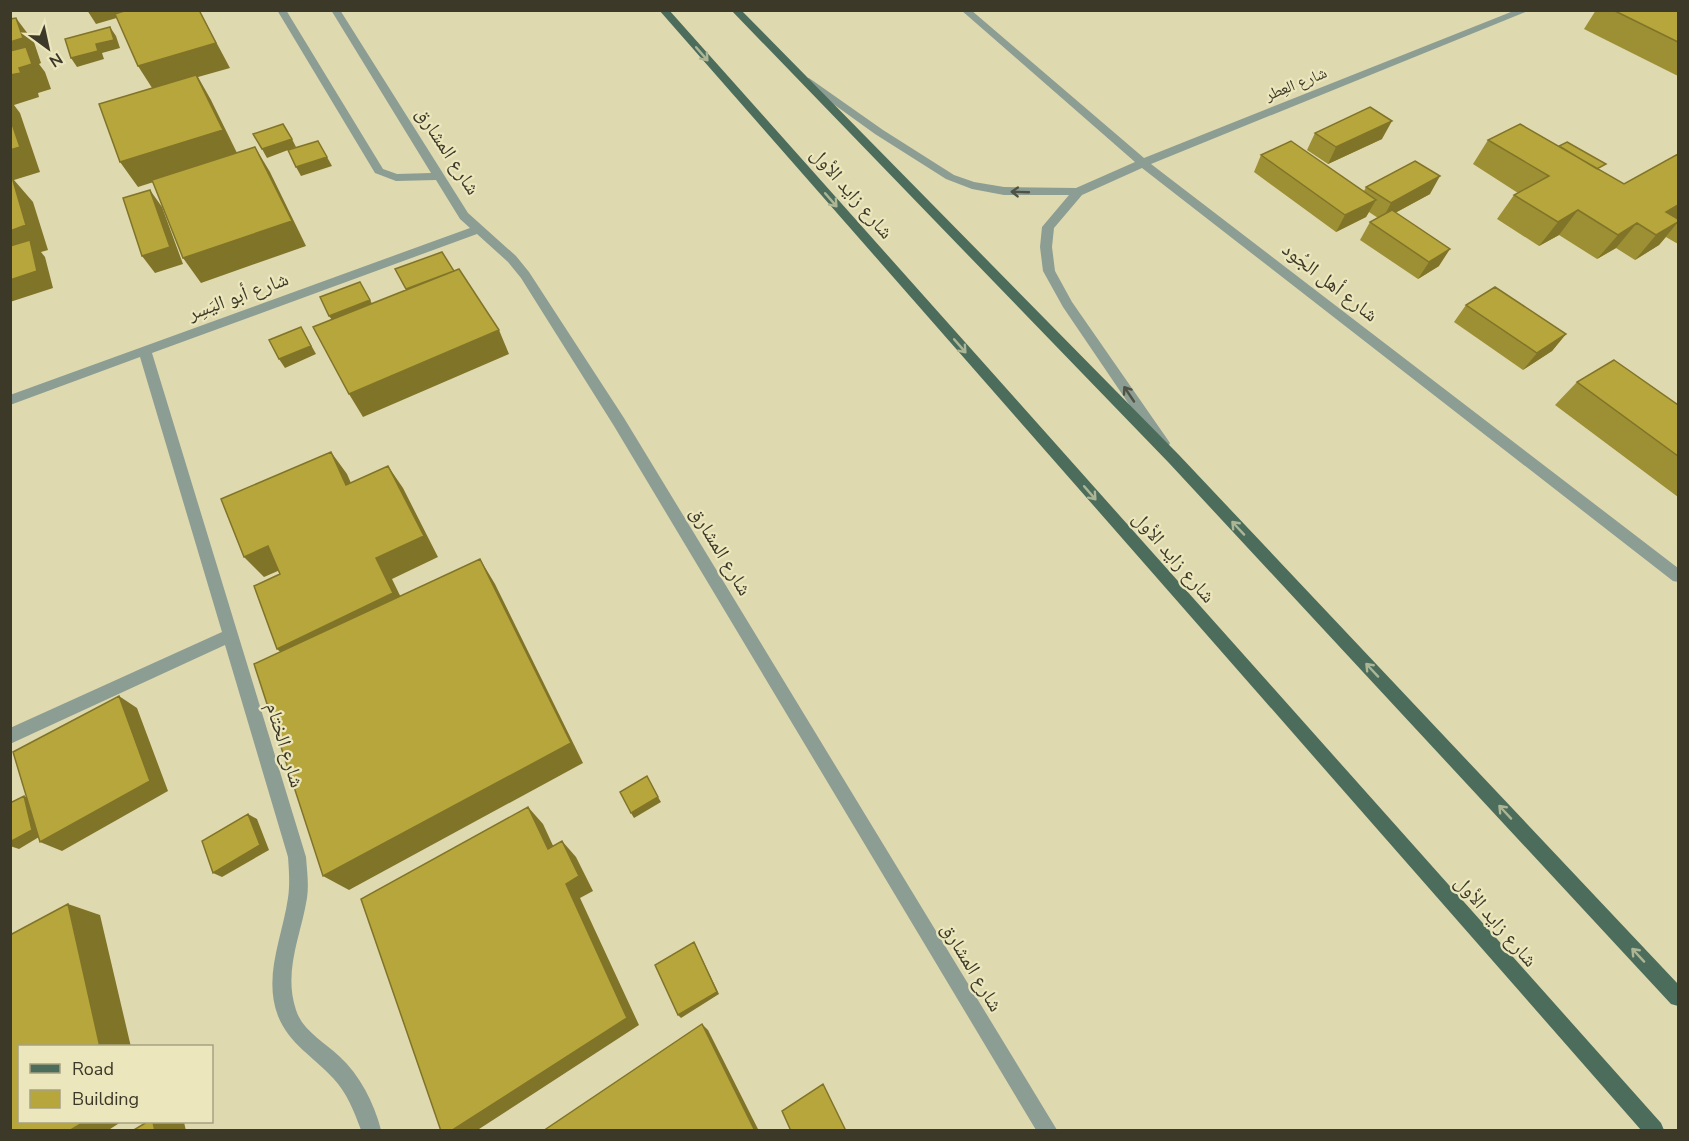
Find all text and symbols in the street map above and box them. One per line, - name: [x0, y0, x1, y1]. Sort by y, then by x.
- north arrow: [18, 18, 78, 78]
- one-way arrow: [695, 46, 709, 61]
- text: N: [45, 47, 67, 72]
- street label: شارع العِطر: [1261, 62, 1330, 107]
- street label: شارع المشارق: [410, 102, 486, 200]
- street label: شارع زايد الأول: [805, 141, 899, 245]
- one-way arrow: [1011, 186, 1031, 198]
- one-way arrow: [824, 193, 838, 208]
- street label: شارع أهل الجُود: [1276, 236, 1384, 328]
- street label: شارع أبو اليَسِر: [183, 265, 292, 327]
- one-way arrow: [953, 339, 967, 354]
- one-way arrow: [1123, 386, 1135, 402]
- one-way arrow: [1083, 485, 1097, 500]
- street label: شارع المشارق: [684, 501, 758, 601]
- street label: شارع زايد الأول: [1127, 505, 1221, 609]
- one-way arrow: [1231, 521, 1245, 536]
- one-way arrow: [1364, 663, 1379, 678]
- street label: شارع الختام: [259, 699, 311, 791]
- one-way arrow: [1498, 805, 1512, 820]
- street label: شارع زايد الأول: [1449, 869, 1543, 973]
- street label: شارع المشارق: [935, 917, 1009, 1017]
- one-way arrow: [1631, 947, 1646, 962]
- legend: [18, 1045, 213, 1123]
- text: Road: [72, 1057, 114, 1081]
- text: Building: [72, 1087, 139, 1111]

